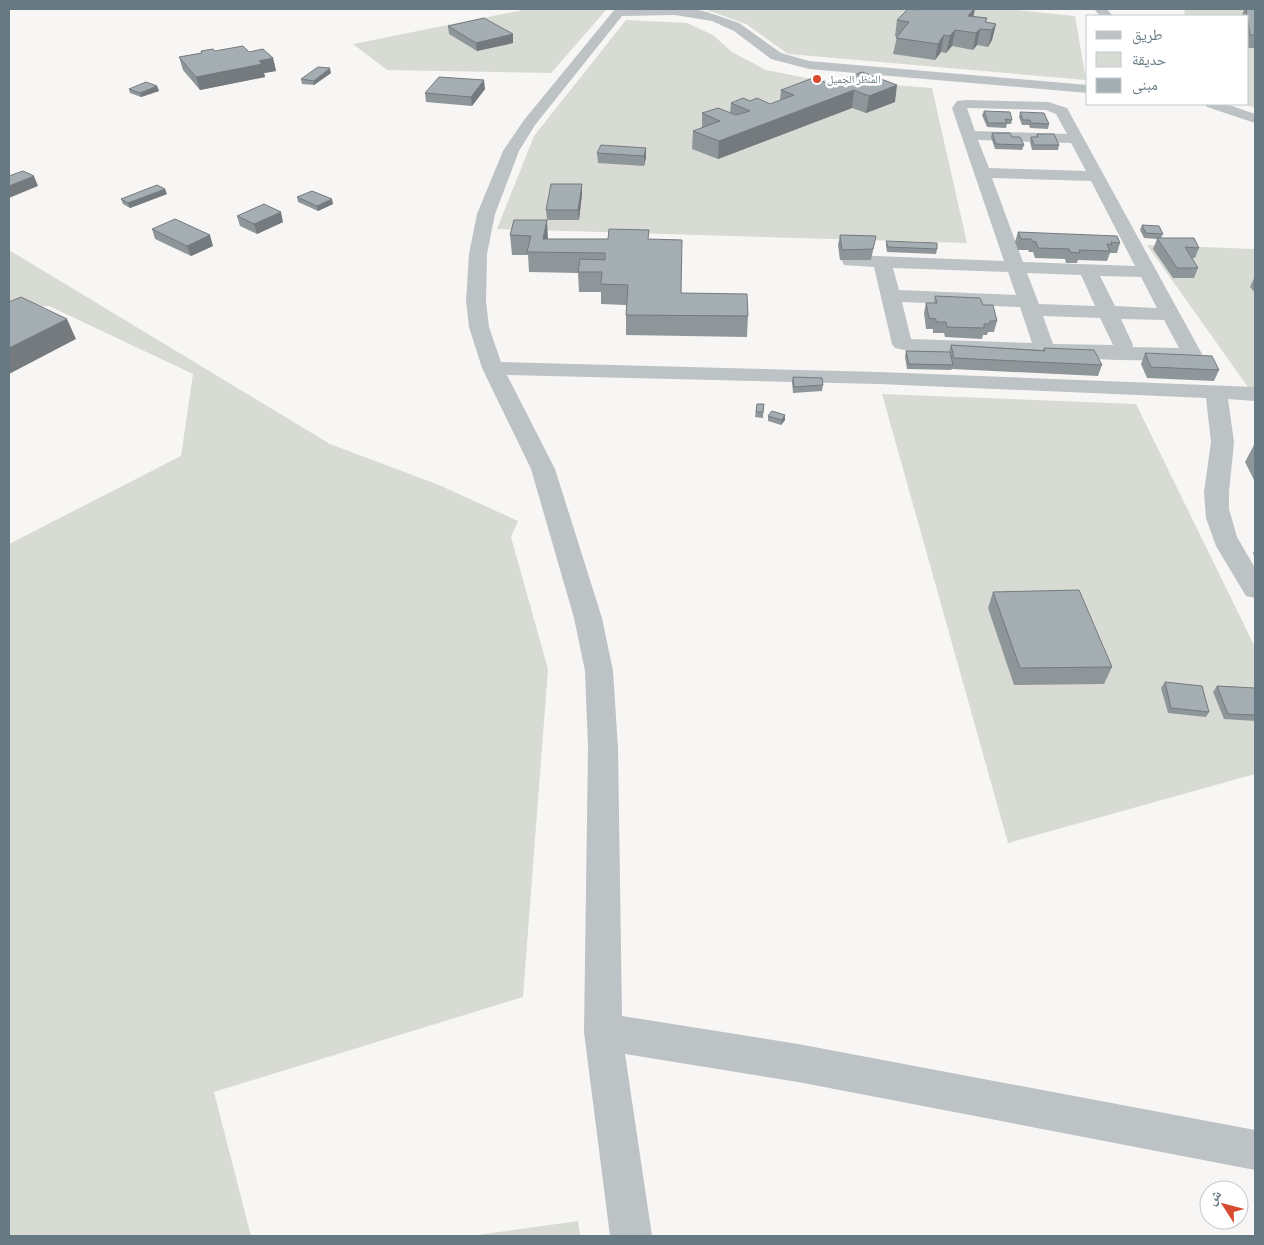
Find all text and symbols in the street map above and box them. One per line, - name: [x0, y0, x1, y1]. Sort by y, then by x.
- legend: [1086, 15, 1249, 105]
- text: طريق: [1132, 25, 1163, 46]
- text: حديقة: [1132, 50, 1167, 71]
- place label: المنظر الجميل: [827, 72, 881, 87]
- marker: المنظر الجميل: [811, 73, 823, 85]
- text: مبنى: [1132, 75, 1158, 96]
- north arrow: [1199, 1180, 1249, 1230]
- text: ش: [1202, 1186, 1227, 1210]

